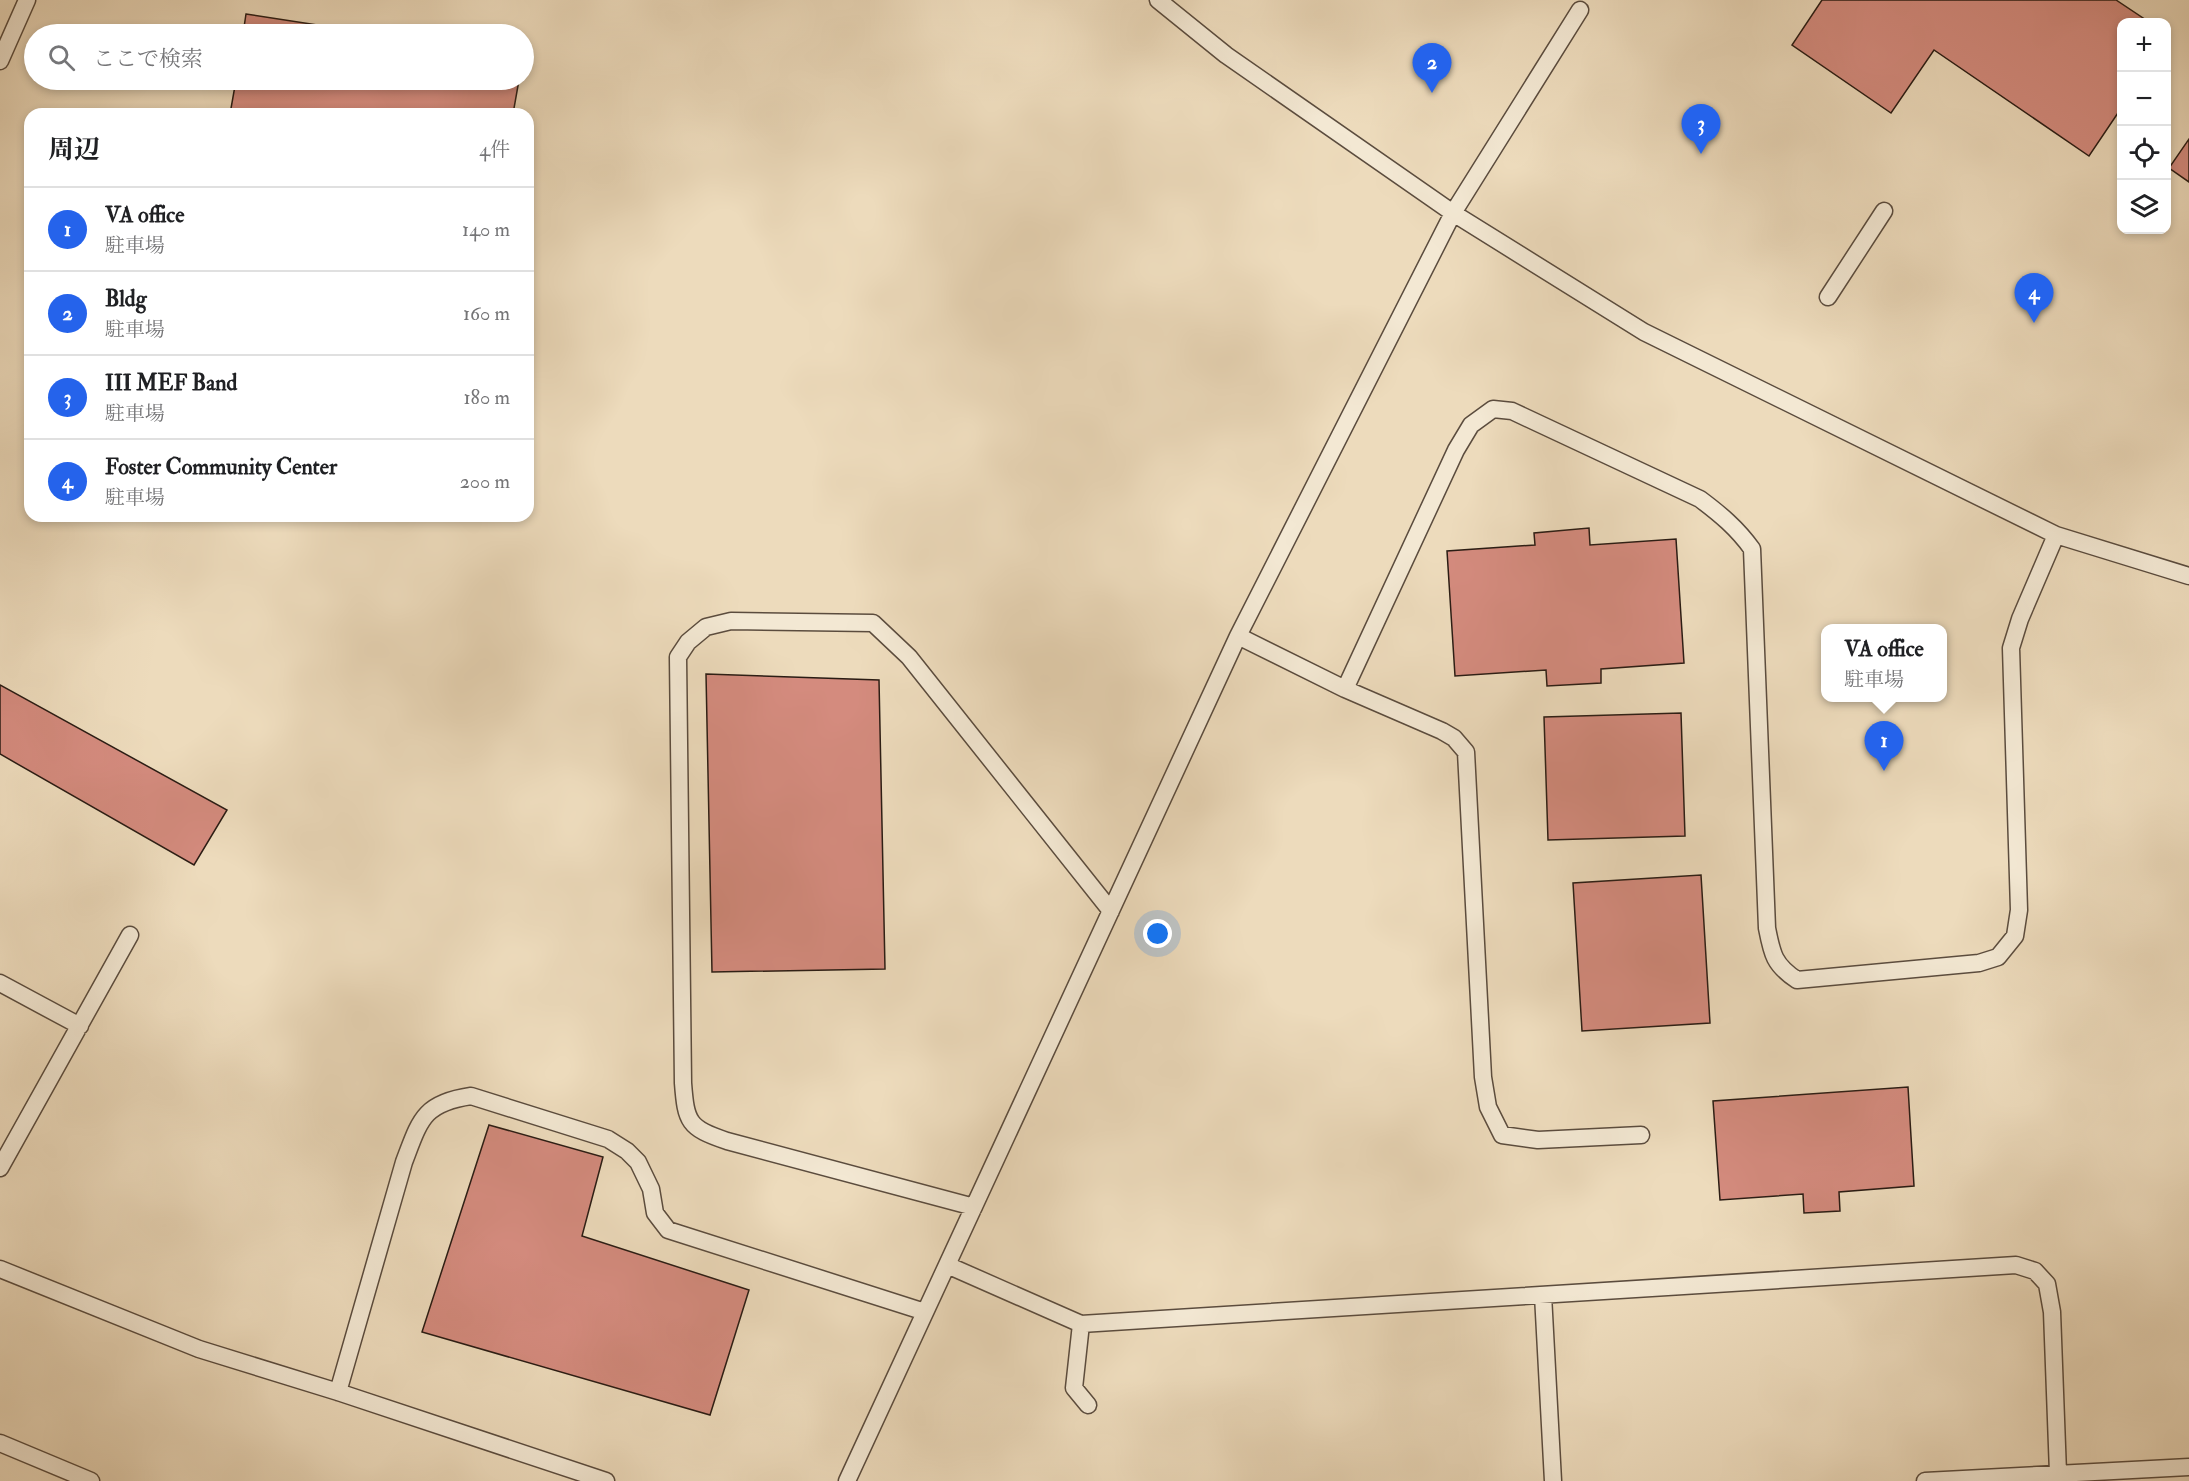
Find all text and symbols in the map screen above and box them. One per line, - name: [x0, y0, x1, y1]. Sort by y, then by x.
- map controls: [2117, 18, 2171, 234]
- button: +: [2117, 18, 2171, 72]
- search box: [24, 24, 534, 90]
- icon: search: [45, 41, 78, 74]
- pin: 2: [1412, 44, 1452, 93]
- text: ここで検索: [93, 45, 203, 73]
- button: −: [2117, 72, 2171, 126]
- pin: 3: [1682, 104, 1720, 154]
- button: locate: [2117, 126, 2171, 180]
- text: 周辺: [48, 134, 100, 166]
- text: 4件: [479, 137, 510, 162]
- button: layers: [2117, 180, 2171, 234]
- text: VA office: [105, 201, 184, 229]
- text: 1: [64, 217, 71, 242]
- text: 140 m: [462, 217, 510, 242]
- text: 駐車場: [105, 233, 165, 258]
- pin: 4: [2014, 274, 2054, 323]
- text: Bldg: [105, 285, 147, 313]
- text: 2: [62, 301, 73, 326]
- text: 160 m: [463, 301, 510, 326]
- text: 駐車場: [105, 317, 165, 342]
- text: III MEF Band: [105, 369, 237, 397]
- text: 3: [64, 385, 71, 410]
- text: 180 m: [463, 385, 510, 410]
- text: 駐車場: [105, 401, 165, 426]
- text: Foster Community Center: [105, 453, 337, 481]
- text: 4: [62, 469, 73, 494]
- text: 200 m: [460, 469, 510, 494]
- text: 駐車場: [105, 485, 165, 510]
- popup: [1821, 624, 1947, 702]
- text: VA office: [1844, 635, 1924, 663]
- text: 駐車場: [1844, 667, 1904, 692]
- pin: 1: [1864, 722, 1904, 771]
- your location: [1143, 919, 1172, 948]

